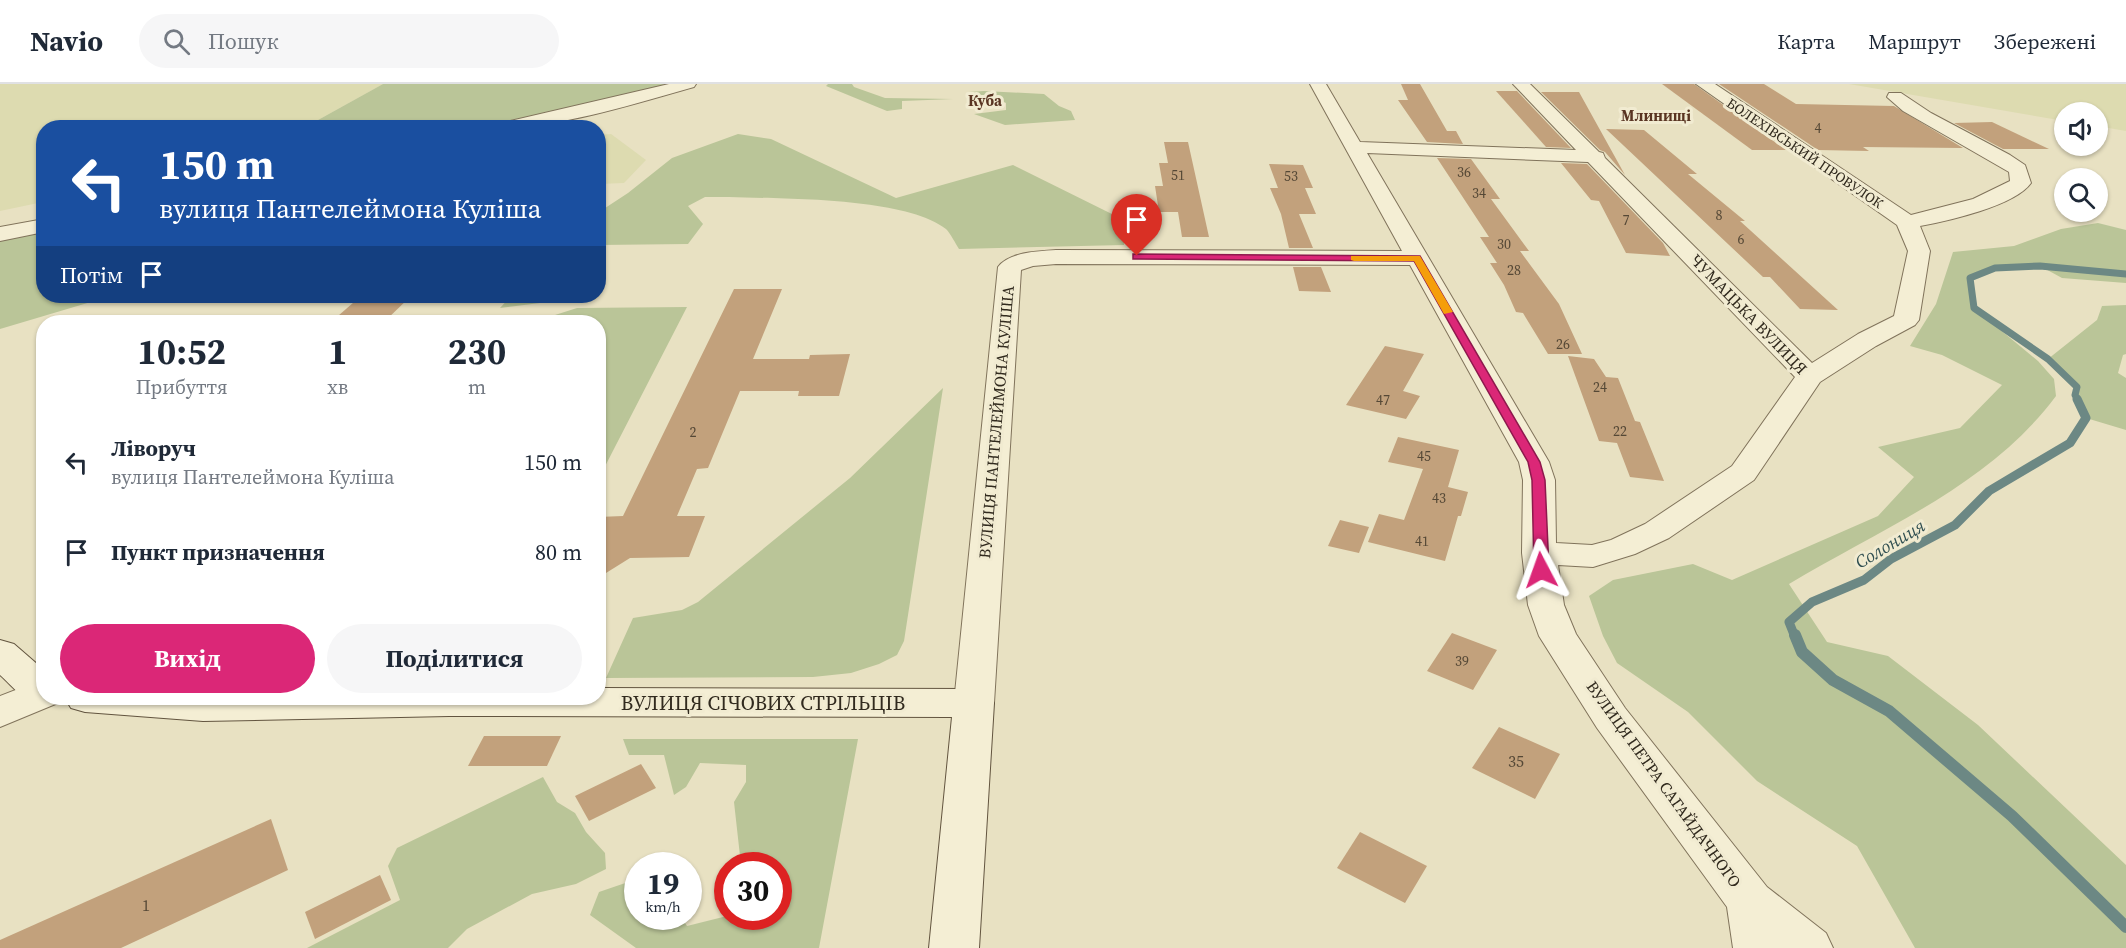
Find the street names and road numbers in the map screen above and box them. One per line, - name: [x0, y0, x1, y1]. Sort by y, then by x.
- street label: БОЛЕХІВСЬКИЙ ПРОВУЛОК: [1723, 93, 1888, 213]
- street label: ЧУМАЦЬКА ВУЛИЦЯ: [1686, 249, 1812, 379]
- street label: ВУЛИЦЯ ПАНТЕЛЕЙМОНА КУЛІША: [973, 284, 1019, 559]
- street label: ВУЛИЦЯ ПЕТРА САГАЙДАЧНОГО: [1582, 676, 1746, 892]
- street label: ВУЛИЦЯ СІЧОВИХ СТРІЛЬЦІВ: [621, 689, 905, 717]

